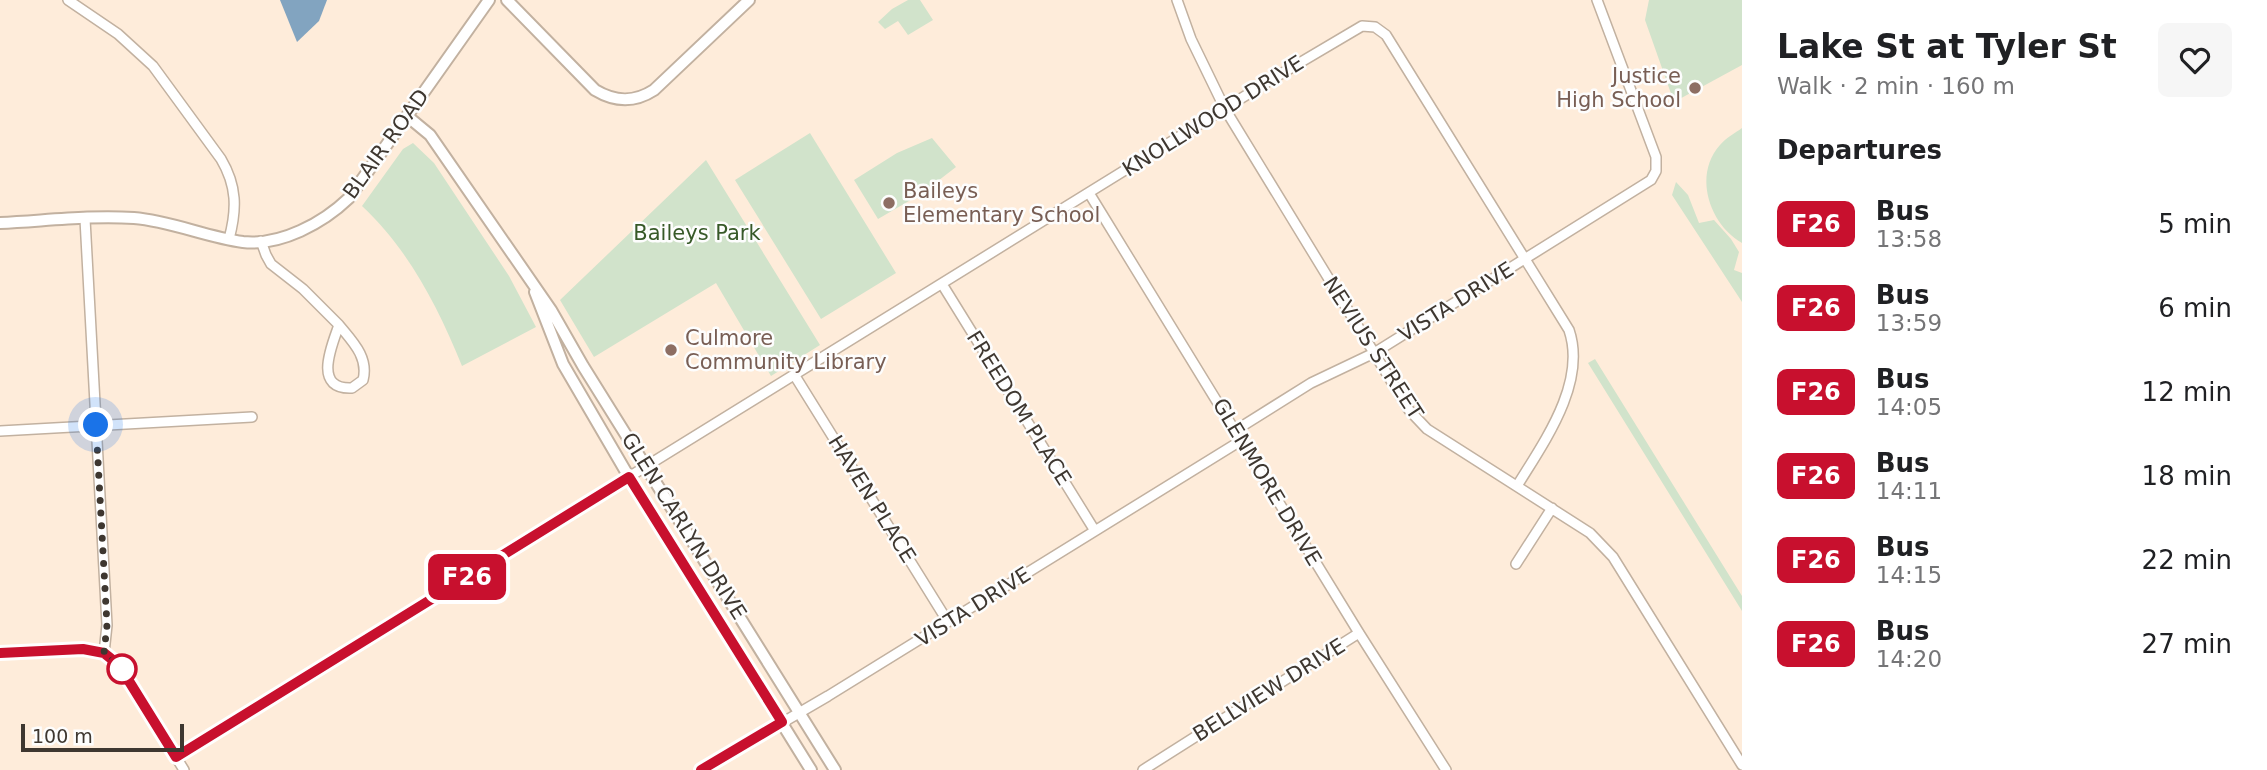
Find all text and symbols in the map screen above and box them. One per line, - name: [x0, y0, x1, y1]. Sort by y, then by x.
- button: heart: [2158, 23, 2232, 97]
- text: Lake St at Tyler St: [1777, 27, 2117, 66]
- street label: KNOLLWOOD DRIVE: [1118, 51, 1308, 181]
- place label: Justice High School: [1556, 64, 1681, 112]
- text: Walk · 2 min · 160 m: [1777, 73, 2015, 99]
- marker: Justice High School: [1687, 80, 1703, 96]
- street label: BLAIR ROAD: [338, 84, 434, 204]
- text: Departures: [1777, 135, 1942, 165]
- place label: Baileys Elementary School: [903, 179, 1100, 227]
- marker: Baileys Elementary School: [881, 195, 897, 211]
- text: Bus: [1876, 196, 1930, 226]
- text: 5 min: [2158, 209, 2232, 239]
- text: F26: [1791, 210, 1841, 238]
- park label: Baileys Park: [633, 221, 761, 245]
- text: 13:58: [1876, 226, 1942, 252]
- street label: VISTA DRIVE: [1394, 257, 1518, 347]
- street label: NEVIUS STREET: [1318, 272, 1428, 424]
- text: Bus: [1876, 280, 1930, 310]
- text: 6 min: [2158, 293, 2232, 323]
- text: F26: [1791, 294, 1841, 322]
- text: 13:59: [1876, 310, 1942, 336]
- place label: Culmore Community Library: [685, 326, 887, 374]
- street label: FREEDOM PLACE: [962, 326, 1076, 490]
- marker: Culmore Community Library: [663, 342, 679, 358]
- text: Bus: [1876, 364, 1930, 394]
- text: 12 min: [2142, 377, 2232, 407]
- text: F26: [1791, 378, 1841, 406]
- street label: GLENMORE DRIVE: [1208, 394, 1326, 570]
- text: 14:05: [1876, 394, 1942, 420]
- your location: [78, 407, 113, 442]
- street label: GLEN CARLYN DRIVE: [617, 428, 751, 624]
- street label: HAVEN PLACE: [823, 431, 921, 567]
- text: Bus: [1876, 448, 1930, 478]
- text: 18 min: [2142, 461, 2232, 491]
- text: F26: [1791, 462, 1841, 490]
- text: 14:11: [1876, 478, 1942, 504]
- text: Bus: [1876, 532, 1930, 562]
- text: 22 min: [2142, 545, 2232, 575]
- text: F26: [1791, 546, 1841, 574]
- line badge: F26: [427, 554, 507, 600]
- street label: VISTA DRIVE: [911, 562, 1035, 652]
- text: 14:15: [1876, 562, 1942, 588]
- text: F26: [442, 563, 492, 591]
- text: Bus: [1876, 616, 1930, 646]
- text: 27 min: [2142, 629, 2232, 659]
- text: F26: [1791, 630, 1841, 658]
- street label: BELLVIEW DRIVE: [1189, 634, 1349, 746]
- text: 14:20: [1876, 646, 1942, 672]
- unlabelled marker: [107, 654, 137, 684]
- scale bar: [21, 721, 184, 753]
- text: 100 m: [32, 725, 93, 747]

